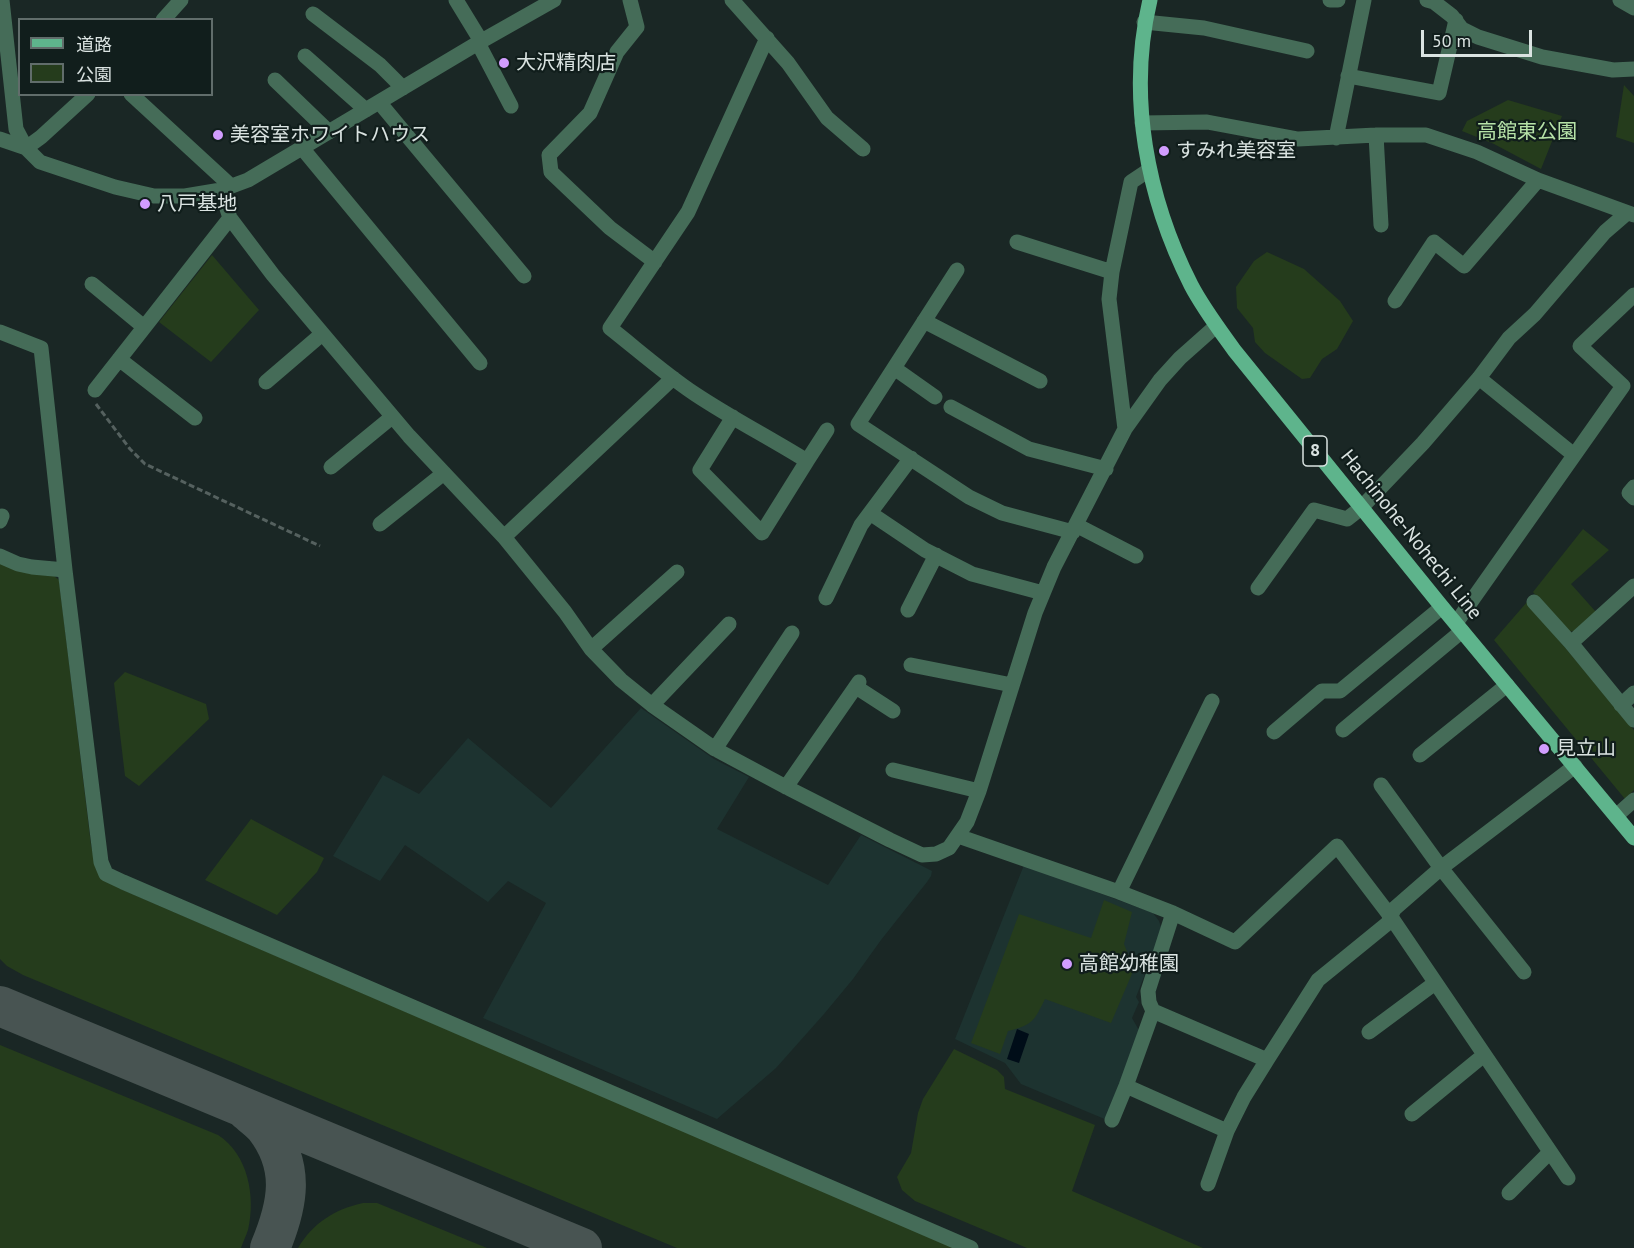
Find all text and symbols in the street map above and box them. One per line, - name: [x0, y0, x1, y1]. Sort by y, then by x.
- legend: [18, 18, 213, 96]
- scale bar: [1424, 18, 1535, 56]
- text: 50 m: [1432, 29, 1471, 52]
- text: 道路: [76, 33, 112, 56]
- place label: 大沢精肉店: [516, 51, 616, 75]
- marker: 大沢精肉店: [497, 56, 511, 70]
- text: 公園: [76, 63, 112, 86]
- park label: 高館東公園: [1477, 120, 1577, 144]
- place label: 美容室ホワイトハウス: [230, 123, 430, 147]
- marker: 美容室ホワイトハウス: [211, 128, 225, 142]
- place label: すみれ美容室: [1176, 139, 1296, 163]
- marker: すみれ美容室: [1157, 144, 1171, 158]
- place label: 八戸基地: [157, 192, 237, 216]
- marker: 八戸基地: [138, 197, 152, 211]
- road number: 8: [1303, 436, 1327, 466]
- street label: Hachinohe-Nohechi Line: [1335, 445, 1487, 625]
- place label: 見立山: [1556, 737, 1616, 761]
- marker: 見立山: [1537, 742, 1551, 756]
- place label: 高館幼稚園: [1079, 952, 1179, 976]
- marker: 高館幼稚園: [1060, 957, 1074, 971]

